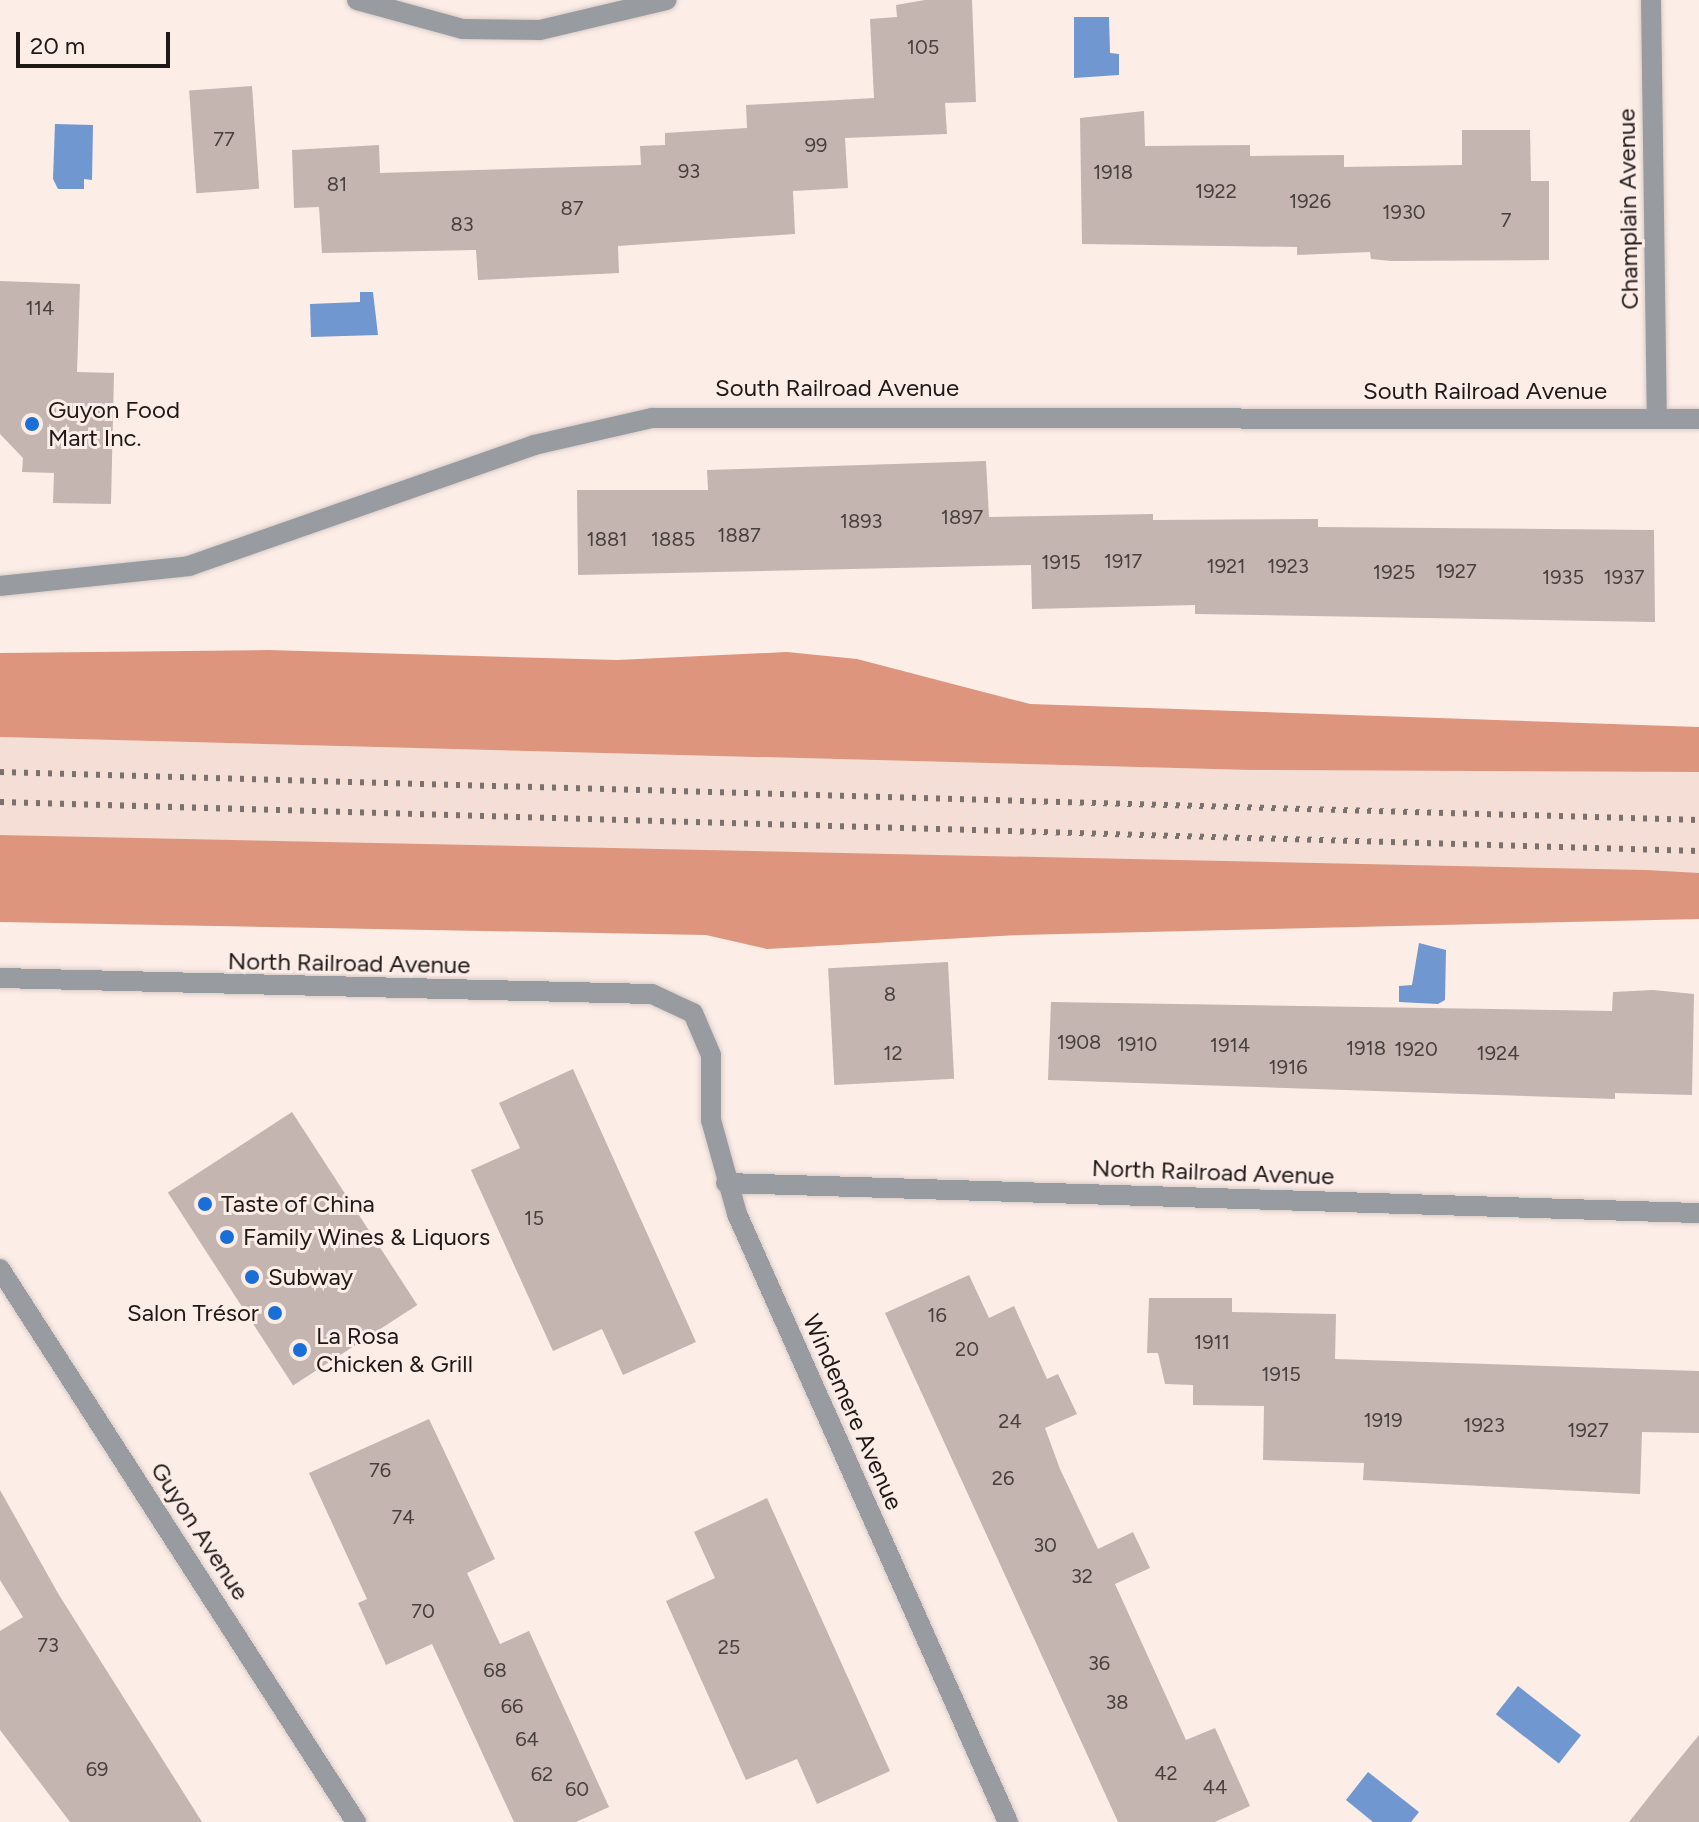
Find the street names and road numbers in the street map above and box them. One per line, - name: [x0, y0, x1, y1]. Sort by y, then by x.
- street label: Champlain Avenue: [1612, 108, 1644, 310]
- street label: South Railroad Avenue: [715, 374, 959, 402]
- street label: South Railroad Avenue: [1363, 377, 1607, 405]
- street label: North Railroad Avenue: [227, 946, 471, 980]
- street label: North Railroad Avenue: [1091, 1153, 1335, 1191]
- street label: Windemere Avenue: [797, 1310, 909, 1514]
- street label: Guyon Avenue: [145, 1457, 255, 1605]

